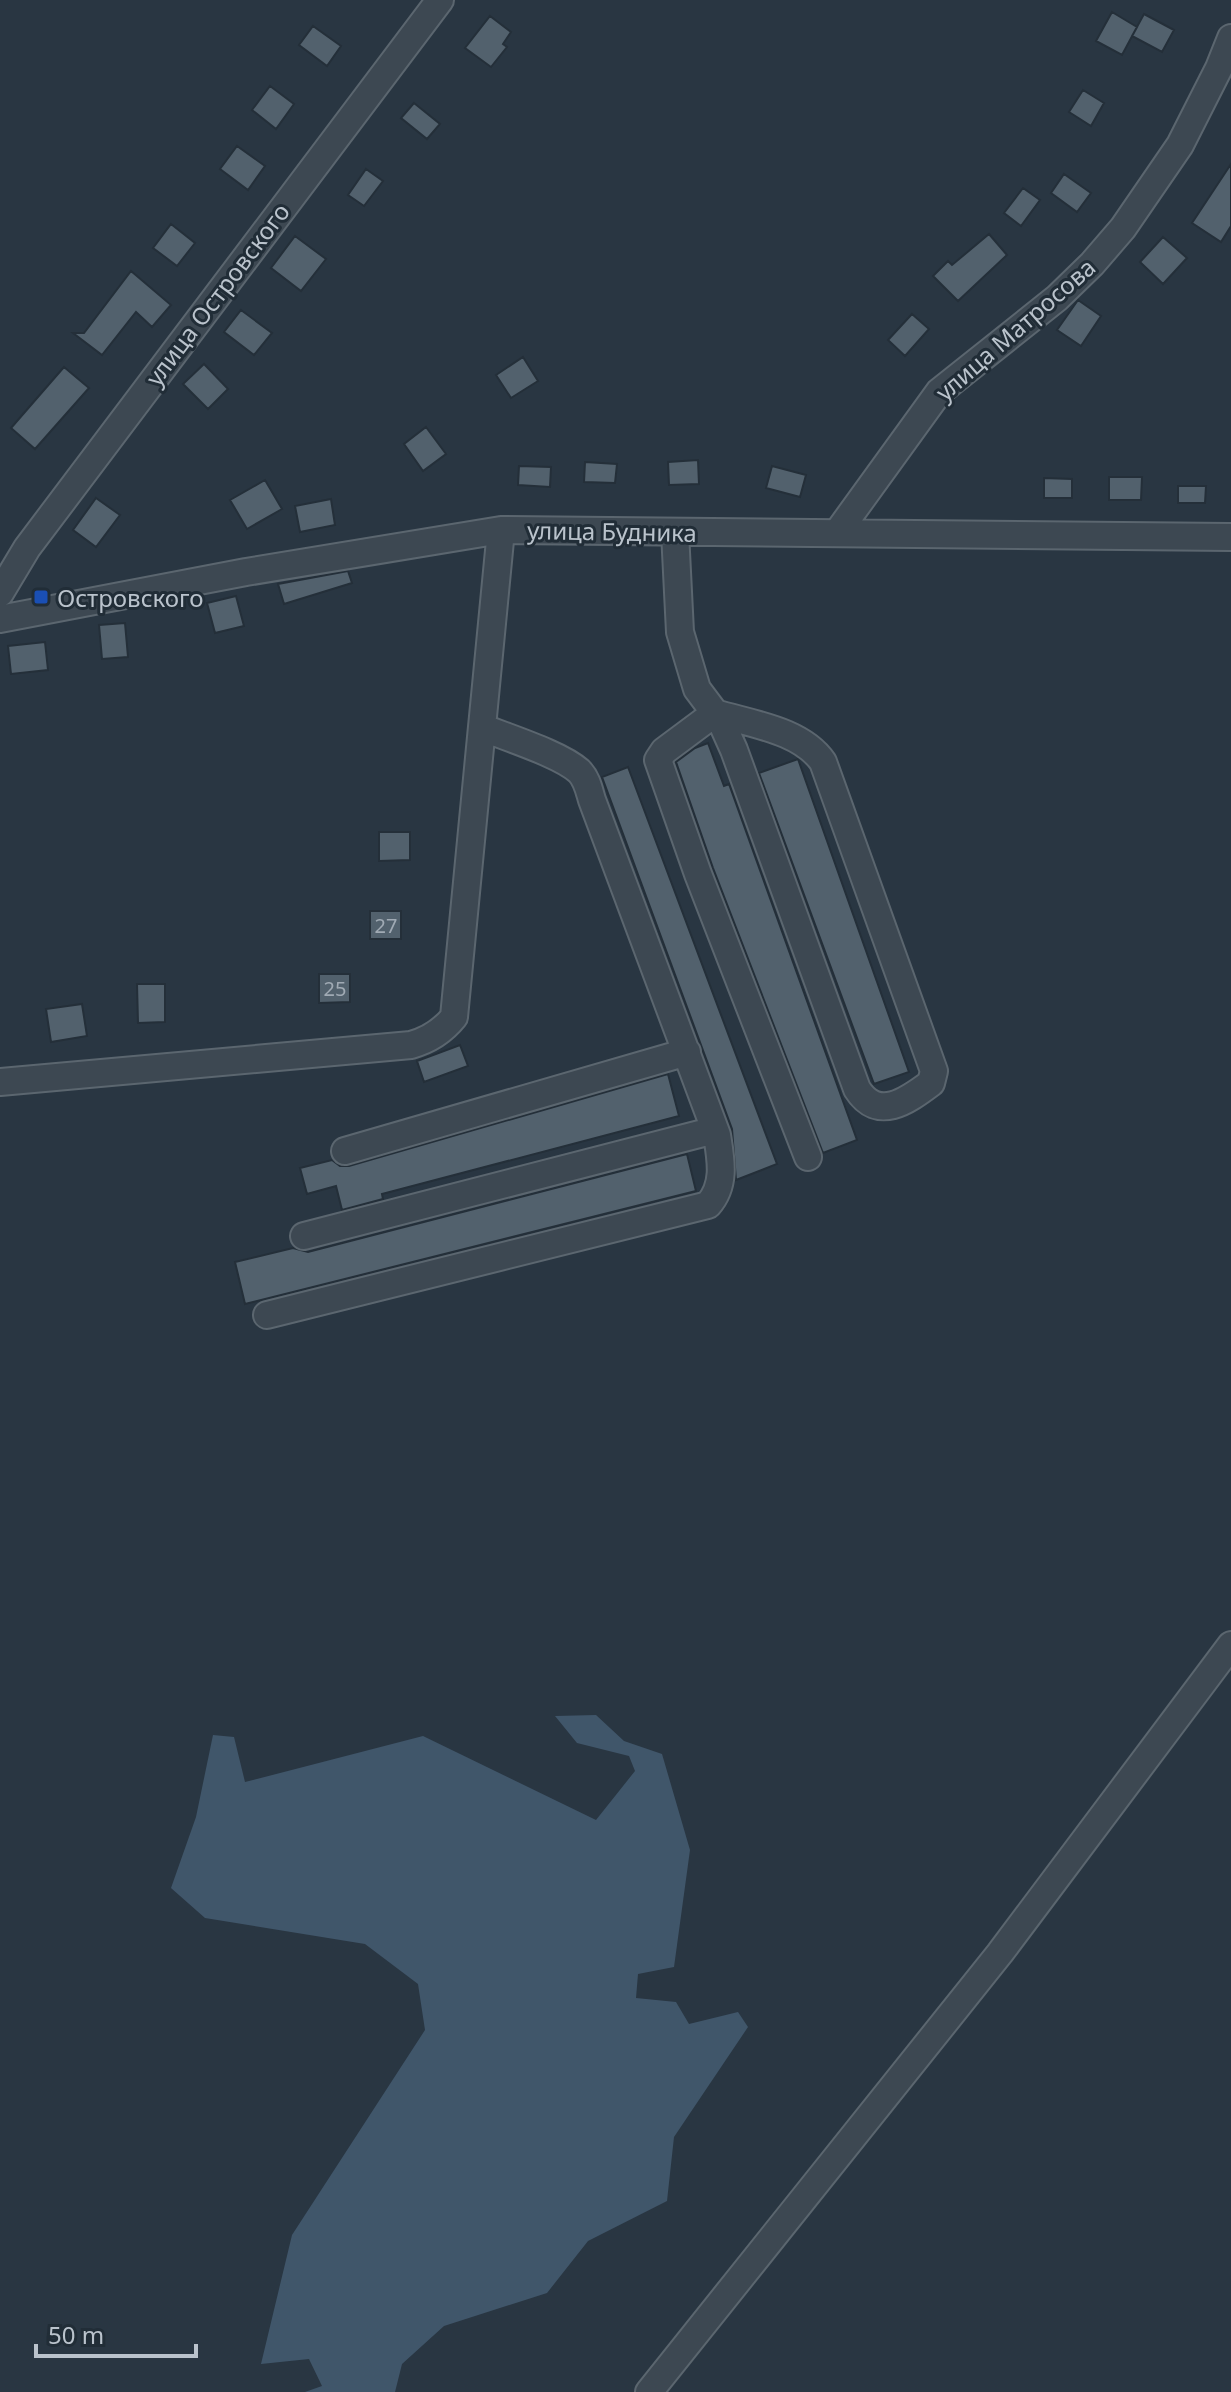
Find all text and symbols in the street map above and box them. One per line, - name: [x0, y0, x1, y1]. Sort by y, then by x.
- street label: улица Островского: [137, 196, 297, 392]
- street label: улица Матросова: [928, 250, 1102, 408]
- street label: улица Будника: [527, 513, 697, 549]
- place label: Островского: [57, 581, 204, 614]
- marker: Островского: [32, 588, 50, 606]
- house number: 27: [375, 912, 397, 939]
- house number: 25: [324, 975, 346, 1002]
- scale bar: [36, 2308, 196, 2358]
- text: 50 m: [48, 2318, 104, 2351]

